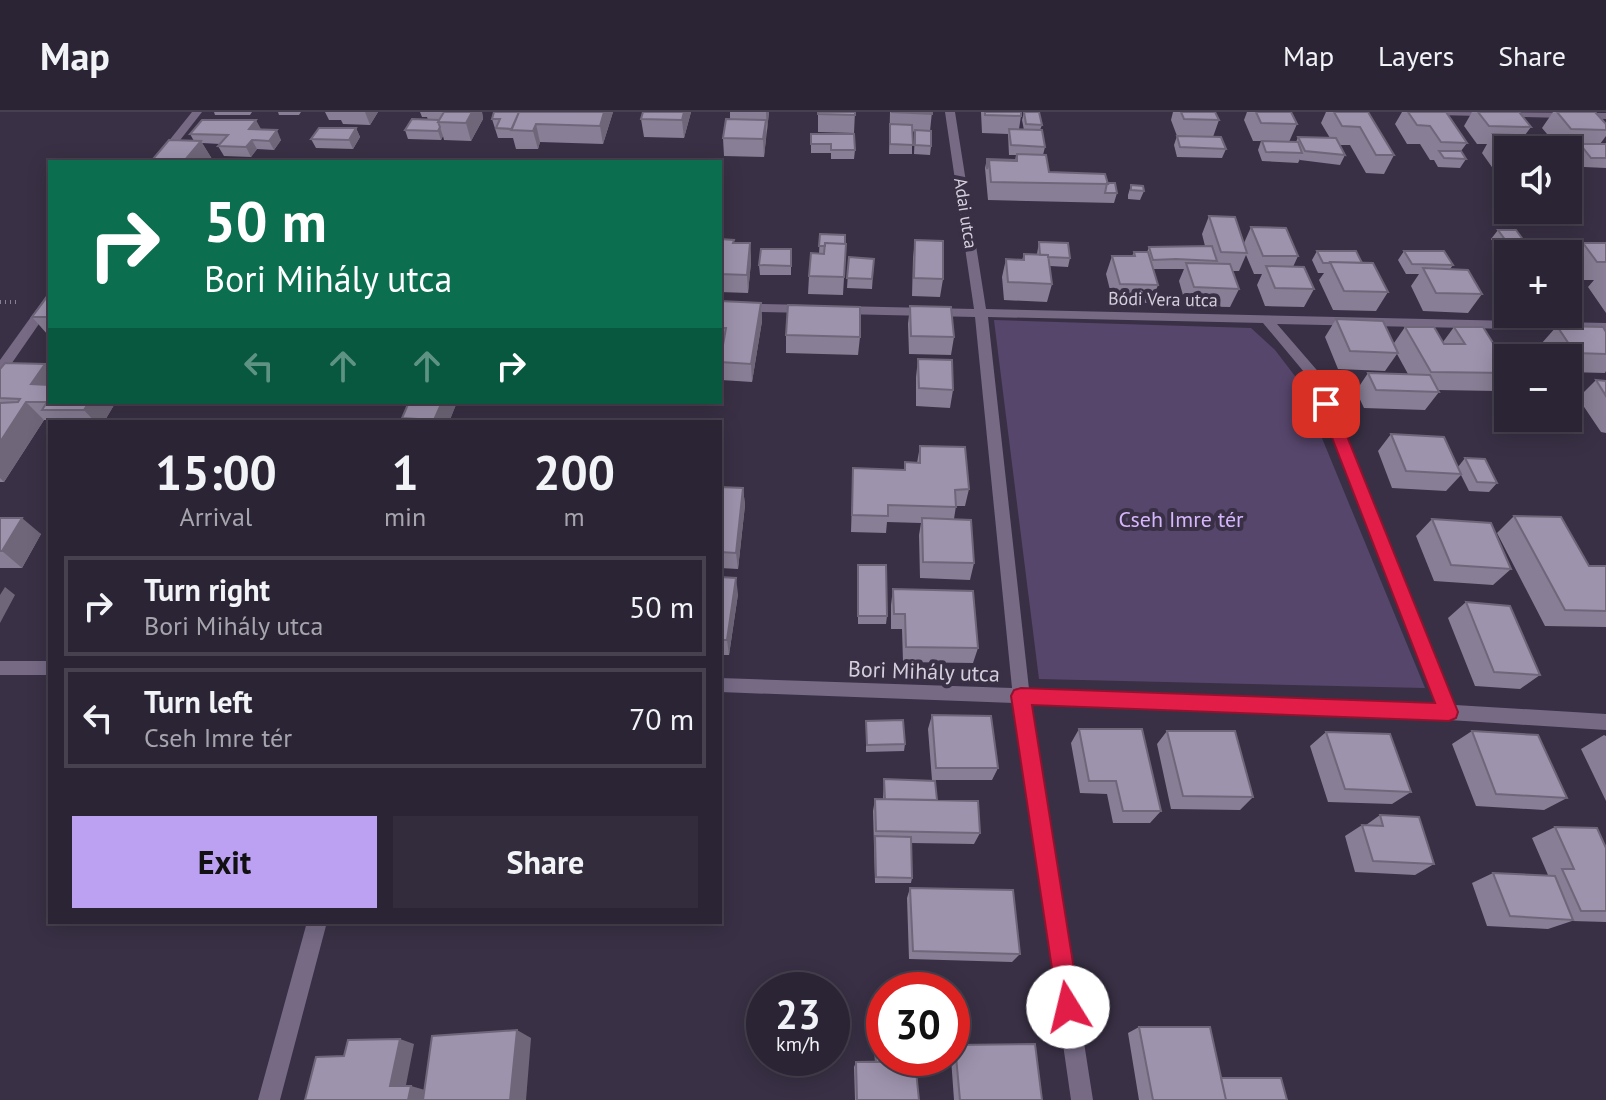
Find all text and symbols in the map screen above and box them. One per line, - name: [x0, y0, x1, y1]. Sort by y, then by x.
- text: Map: [40, 31, 110, 80]
- text: Map: [1283, 37, 1334, 74]
- text: Layers: [1378, 37, 1454, 74]
- text: Share: [1498, 37, 1566, 74]
- map controls: [1494, 136, 1582, 432]
- button: sound: [1494, 136, 1582, 224]
- street label: Adai utca: [949, 176, 983, 250]
- text: 50 m: [204, 185, 327, 257]
- icon: right: [72, 192, 176, 296]
- button: +: [1494, 240, 1582, 328]
- text: Bori Mihály utca: [204, 255, 452, 302]
- street label: Bódi Vera utca: [1108, 287, 1218, 311]
- icon: left: [237, 344, 281, 388]
- icon: ahead: [321, 344, 365, 388]
- icon: ahead: [405, 344, 449, 388]
- icon: right: [489, 344, 533, 388]
- button: −: [1494, 344, 1582, 432]
- pin: [1292, 370, 1360, 438]
- icon: arrive: [1304, 382, 1348, 426]
- text: 15:00: [155, 441, 277, 503]
- text: 1: [391, 441, 419, 503]
- text: 200: [533, 441, 615, 503]
- text: Arrival: [180, 500, 252, 533]
- text: min: [384, 500, 426, 533]
- text: m: [564, 500, 585, 533]
- park label: Cseh Imre tér: [1118, 505, 1244, 533]
- text: Turn right: [144, 570, 270, 609]
- icon: right: [76, 584, 120, 628]
- text: 50 m: [629, 587, 694, 626]
- text: Bori Mihály utca: [144, 609, 323, 642]
- street label: Bori Mihály utca: [848, 654, 1000, 688]
- text: Turn left: [144, 682, 252, 721]
- icon: left: [76, 696, 120, 740]
- text: 70 m: [629, 699, 694, 738]
- text: Cseh Imre tér: [144, 721, 292, 754]
- button: Exit: [72, 816, 377, 908]
- button: Share: [393, 816, 698, 908]
- position arrow: [1026, 965, 1110, 1049]
- speed limit sign: 30: [866, 972, 970, 1076]
- text: 23: [775, 988, 821, 1040]
- text: km/h: [776, 1031, 820, 1057]

